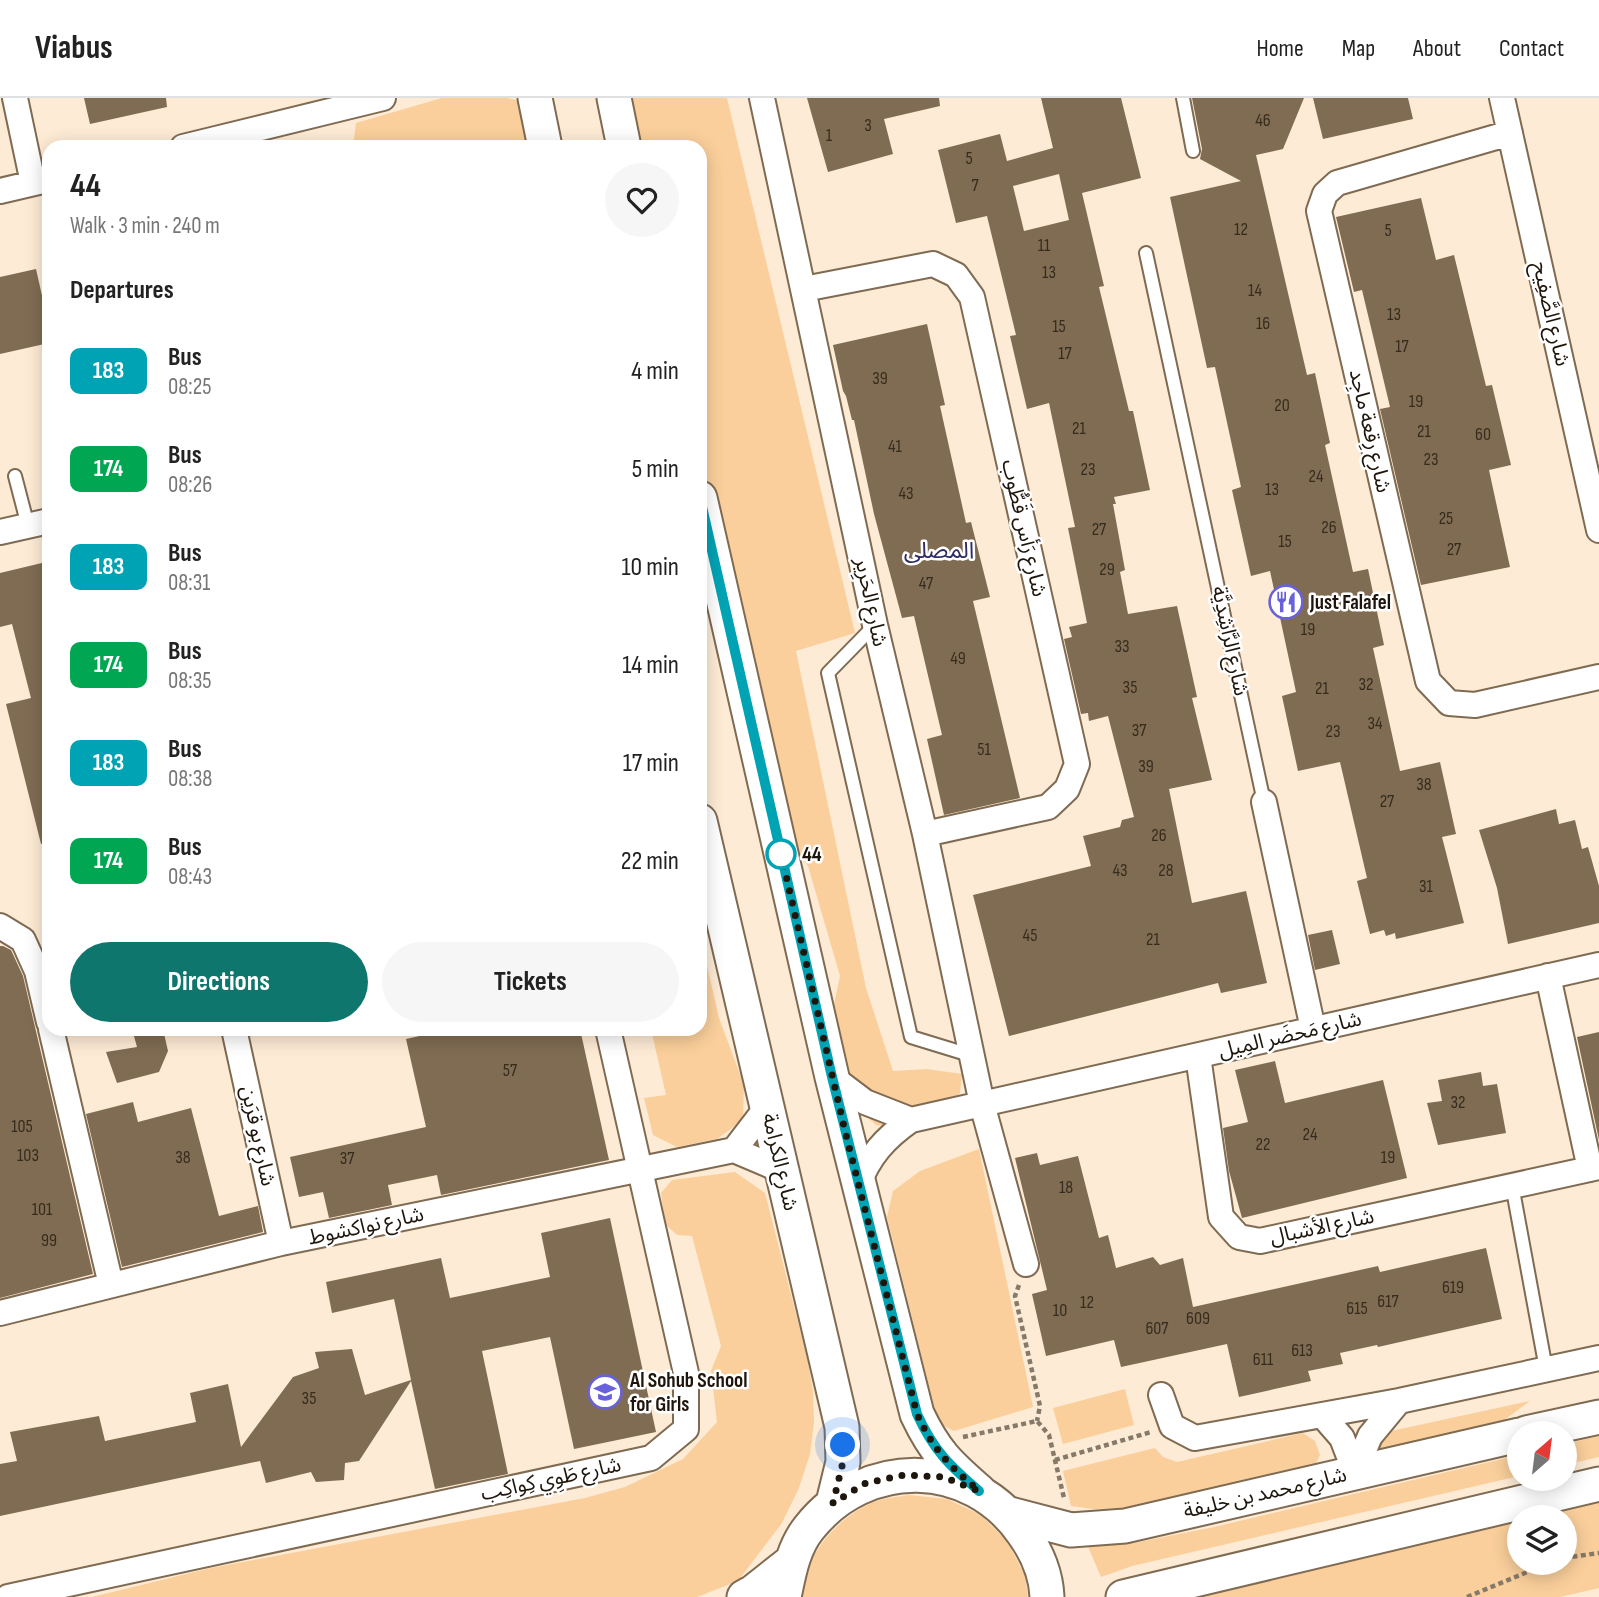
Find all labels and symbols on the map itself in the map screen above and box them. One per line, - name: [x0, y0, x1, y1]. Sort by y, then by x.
- house number: 46: [1255, 110, 1271, 131]
- house number: 3: [864, 115, 872, 136]
- house number: 1: [826, 125, 833, 146]
- house number: 5: [965, 148, 973, 169]
- house number: 7: [971, 175, 979, 196]
- house number: 12: [1234, 219, 1248, 240]
- house number: 5: [1384, 220, 1392, 241]
- house number: 11: [1038, 235, 1051, 256]
- street label: شارع الصَّفِيح: [1525, 259, 1575, 369]
- house number: 13: [1042, 262, 1056, 283]
- house number: 14: [1248, 280, 1262, 301]
- house number: 13: [1387, 304, 1401, 325]
- house number: 16: [1256, 313, 1270, 334]
- house number: 15: [1052, 316, 1066, 337]
- house number: 17: [1395, 336, 1410, 357]
- house number: 17: [1058, 343, 1073, 364]
- street label: شارع رِقعة ماجِد: [1341, 367, 1396, 496]
- house number: 39: [872, 368, 888, 389]
- house number: 19: [1409, 391, 1423, 412]
- house number: 20: [1274, 395, 1290, 416]
- house number: 21: [1072, 418, 1087, 439]
- house number: 21: [1417, 421, 1432, 442]
- house number: 60: [1475, 424, 1491, 445]
- house number: 41: [888, 436, 903, 457]
- house number: 23: [1424, 449, 1439, 470]
- street label: شارع رَأس قَطُّوب: [994, 456, 1054, 600]
- house number: 23: [1081, 459, 1096, 480]
- house number: 24: [1309, 466, 1324, 487]
- house number: 13: [1265, 479, 1279, 500]
- house number: 43: [898, 483, 914, 504]
- house number: 25: [1439, 508, 1453, 529]
- house number: 26: [1321, 517, 1337, 538]
- house number: 27: [1092, 519, 1107, 540]
- house number: 15: [1278, 531, 1292, 552]
- district label: المصلى: [904, 537, 974, 565]
- house number: 27: [1447, 539, 1462, 560]
- street label: شارع الحَرِير: [847, 554, 893, 649]
- house number: 29: [1099, 559, 1115, 580]
- house number: 47: [919, 573, 934, 594]
- restaurant icon: Just Falafel: [1267, 583, 1305, 621]
- street label: شارع الرَّاشِدِيَّة: [1204, 584, 1254, 699]
- place label: Just Falafel: [1309, 590, 1391, 615]
- house number: 19: [1301, 619, 1315, 640]
- house number: 33: [1114, 636, 1130, 657]
- house number: 49: [950, 648, 966, 669]
- house number: 32: [1359, 674, 1373, 695]
- house number: 35: [1123, 677, 1137, 698]
- house number: 21: [1315, 678, 1330, 699]
- house number: 34: [1367, 713, 1383, 734]
- house number: 37: [1132, 720, 1147, 741]
- house number: 23: [1326, 721, 1341, 742]
- house number: 51: [977, 739, 991, 760]
- house number: 39: [1138, 756, 1154, 777]
- house number: 38: [1416, 774, 1432, 795]
- house number: 27: [1380, 791, 1395, 812]
- house number: 26: [1151, 825, 1167, 846]
- marker: 44: [766, 839, 796, 869]
- place label: 44: [802, 842, 822, 867]
- house number: 43: [1112, 860, 1128, 881]
- house number: 28: [1158, 860, 1174, 881]
- house number: 31: [1419, 876, 1434, 897]
- house number: 45: [1023, 925, 1037, 946]
- house number: 21: [1146, 929, 1161, 950]
- street label: شارع مَحضَر المِيل: [1216, 1006, 1364, 1066]
- house number: 57: [503, 1060, 518, 1081]
- street label: شارع بو قرَين: [233, 1084, 281, 1189]
- house number: 32: [1451, 1092, 1465, 1113]
- street label: شارع الكرامة: [755, 1111, 803, 1214]
- house number: 105: [11, 1116, 33, 1137]
- house number: 24: [1303, 1124, 1318, 1145]
- house number: 22: [1256, 1134, 1270, 1155]
- house number: 103: [17, 1145, 39, 1166]
- house number: 38: [175, 1147, 191, 1168]
- house number: 19: [1381, 1147, 1395, 1168]
- house number: 37: [340, 1148, 355, 1169]
- house number: 18: [1059, 1177, 1073, 1198]
- house number: 101: [32, 1199, 53, 1220]
- street label: شارع نواكشوط: [306, 1202, 427, 1252]
- street label: شارع الأشبال: [1268, 1204, 1377, 1252]
- house number: 99: [41, 1230, 57, 1251]
- house number: 619: [1442, 1277, 1464, 1298]
- house number: 617: [1377, 1291, 1399, 1312]
- house number: 12: [1080, 1292, 1094, 1313]
- house number: 615: [1346, 1298, 1368, 1319]
- house number: 10: [1053, 1300, 1067, 1321]
- house number: 609: [1186, 1308, 1210, 1329]
- house number: 607: [1145, 1318, 1169, 1339]
- house number: 613: [1291, 1340, 1313, 1361]
- house number: 611: [1253, 1349, 1274, 1370]
- place label: Al Sohub School for Girls: [629, 1368, 748, 1417]
- school or university icon: Al Sohub School for Girls: [586, 1373, 624, 1411]
- house number: 35: [302, 1388, 316, 1409]
- north arrow: [1507, 1421, 1577, 1491]
- your location: [825, 1427, 860, 1462]
- street label: شارع طَوِي كِواكِب: [479, 1452, 624, 1509]
- street label: شارع محمد بن خليفة: [1181, 1462, 1349, 1526]

